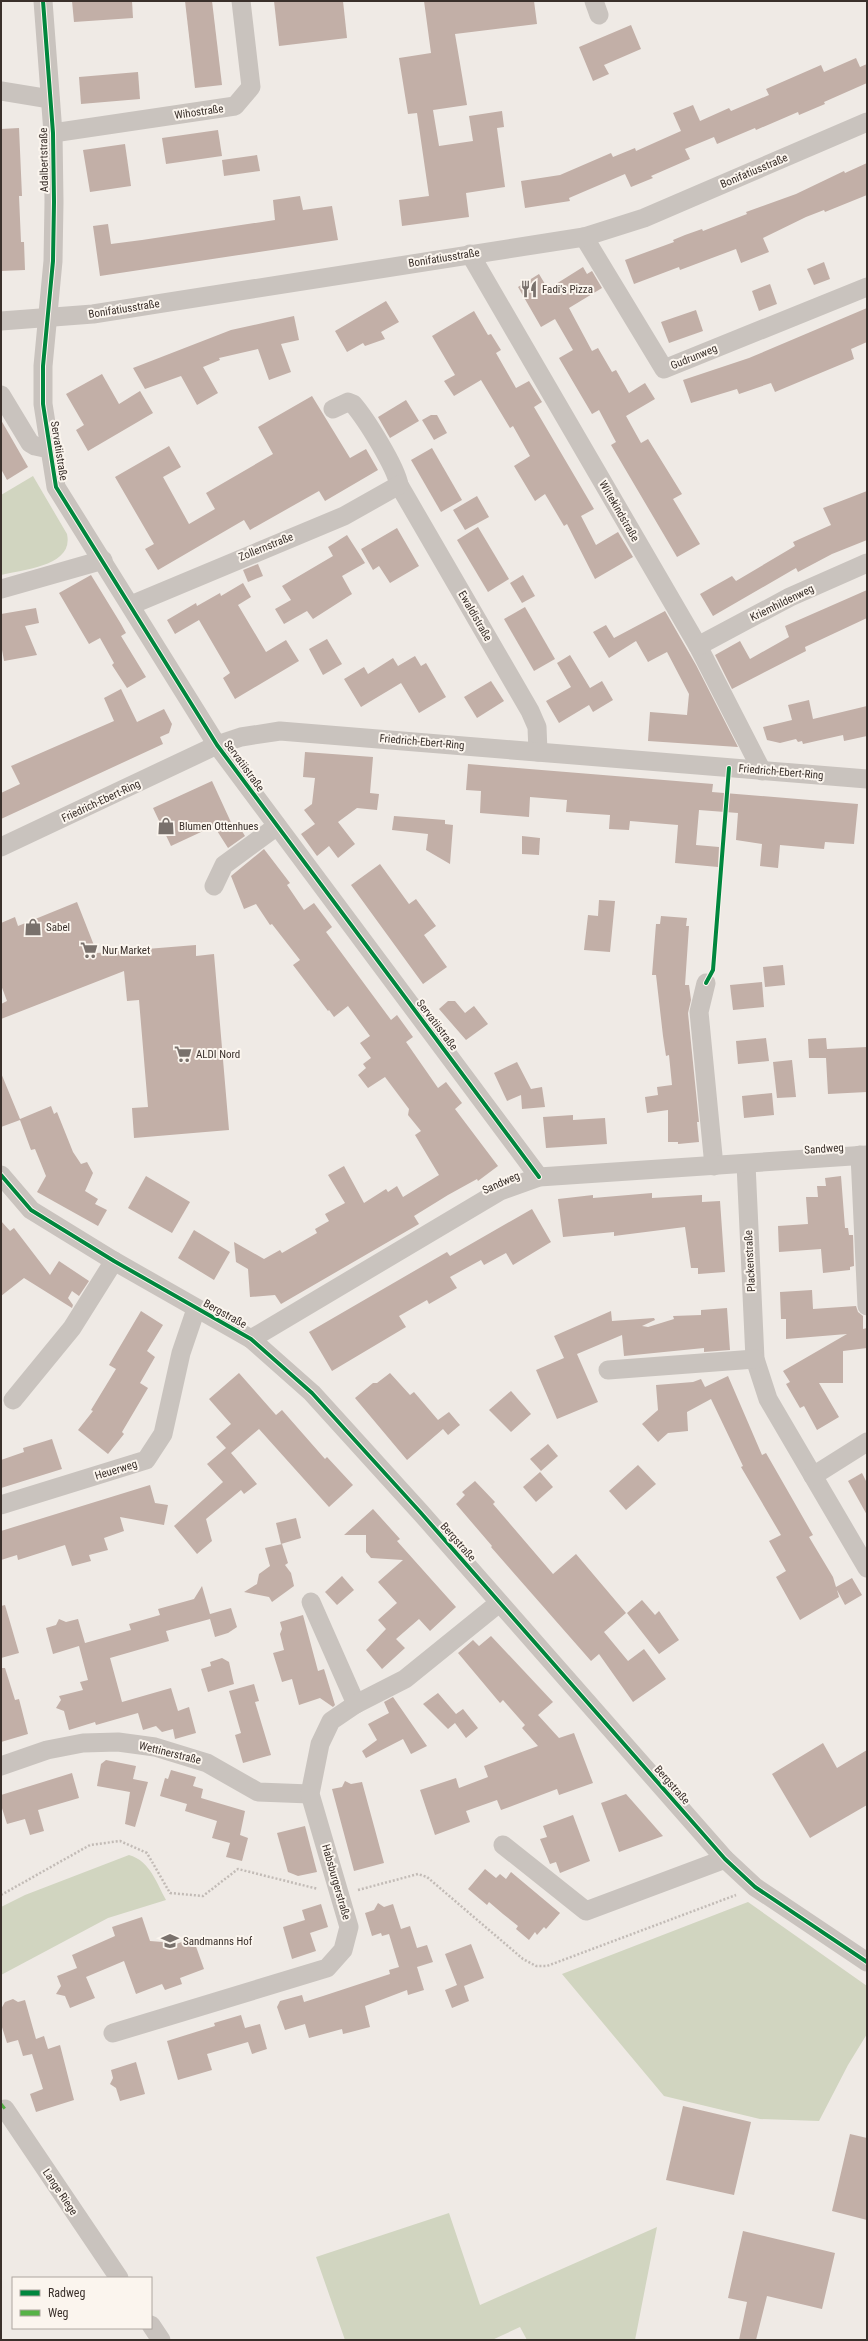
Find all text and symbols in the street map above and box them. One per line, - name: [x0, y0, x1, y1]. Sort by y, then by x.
- street label: Wihostraße: [174, 102, 224, 122]
- street label: Adalbertstraße: [37, 128, 51, 192]
- street label: Bonifatiusstraße: [718, 151, 790, 191]
- street label: Bonifatiusstraße: [408, 246, 480, 270]
- restaurant icon: Fadi's Pizza: [519, 279, 539, 299]
- place label: Fadi's Pizza: [542, 283, 593, 296]
- street label: Bonifatiusstraße: [88, 297, 160, 321]
- street label: Gudrunweg: [669, 342, 719, 372]
- street label: Servatiistraße: [48, 420, 70, 482]
- street label: Wittekindstraße: [596, 478, 642, 544]
- street label: Zollernstraße: [237, 530, 295, 564]
- street label: Kriemhildenweg: [748, 582, 816, 624]
- street label: Ewaldistraße: [455, 589, 495, 643]
- street label: Friedrich-Ebert-Ring: [379, 732, 465, 752]
- street label: Servatiistraße: [221, 738, 267, 794]
- street label: Friedrich-Ebert-Ring: [738, 762, 824, 782]
- street label: Friedrich-Ebert-Ring: [60, 777, 142, 825]
- shop icon: Blumen Ottenhues: [156, 816, 176, 836]
- place label: Blumen Ottenhues: [179, 820, 259, 833]
- shop icon: Sabel: [23, 917, 43, 937]
- place label: Sabel: [46, 921, 70, 934]
- supermarket icon: Nur Market: [79, 940, 99, 960]
- place label: Nur Market: [102, 944, 150, 957]
- street label: Servatiistraße: [414, 997, 460, 1053]
- supermarket icon: ALDI Nord: [173, 1044, 193, 1064]
- place label: ALDI Nord: [196, 1048, 240, 1061]
- street label: Sandweg: [804, 1141, 844, 1157]
- street label: Sandweg: [480, 1169, 522, 1197]
- street label: Plackenstraße: [742, 1230, 758, 1292]
- street label: Bergstraße: [201, 1297, 249, 1331]
- street label: Heuerweg: [93, 1457, 139, 1483]
- street label: Bergstraße: [438, 1520, 478, 1564]
- street label: Wettinerstraße: [137, 1739, 203, 1767]
- street label: Bergstraße: [652, 1763, 692, 1807]
- street label: Habsburgerstraße: [319, 1843, 353, 1921]
- school or university icon: Sandmanns Hof: [160, 1931, 180, 1951]
- place label: Sandmanns Hof: [183, 1935, 253, 1948]
- street label: Lange Riege: [40, 2166, 80, 2218]
- legend: [12, 2277, 152, 2329]
- text: Radweg: [48, 2286, 85, 2300]
- text: Weg: [48, 2306, 69, 2320]

